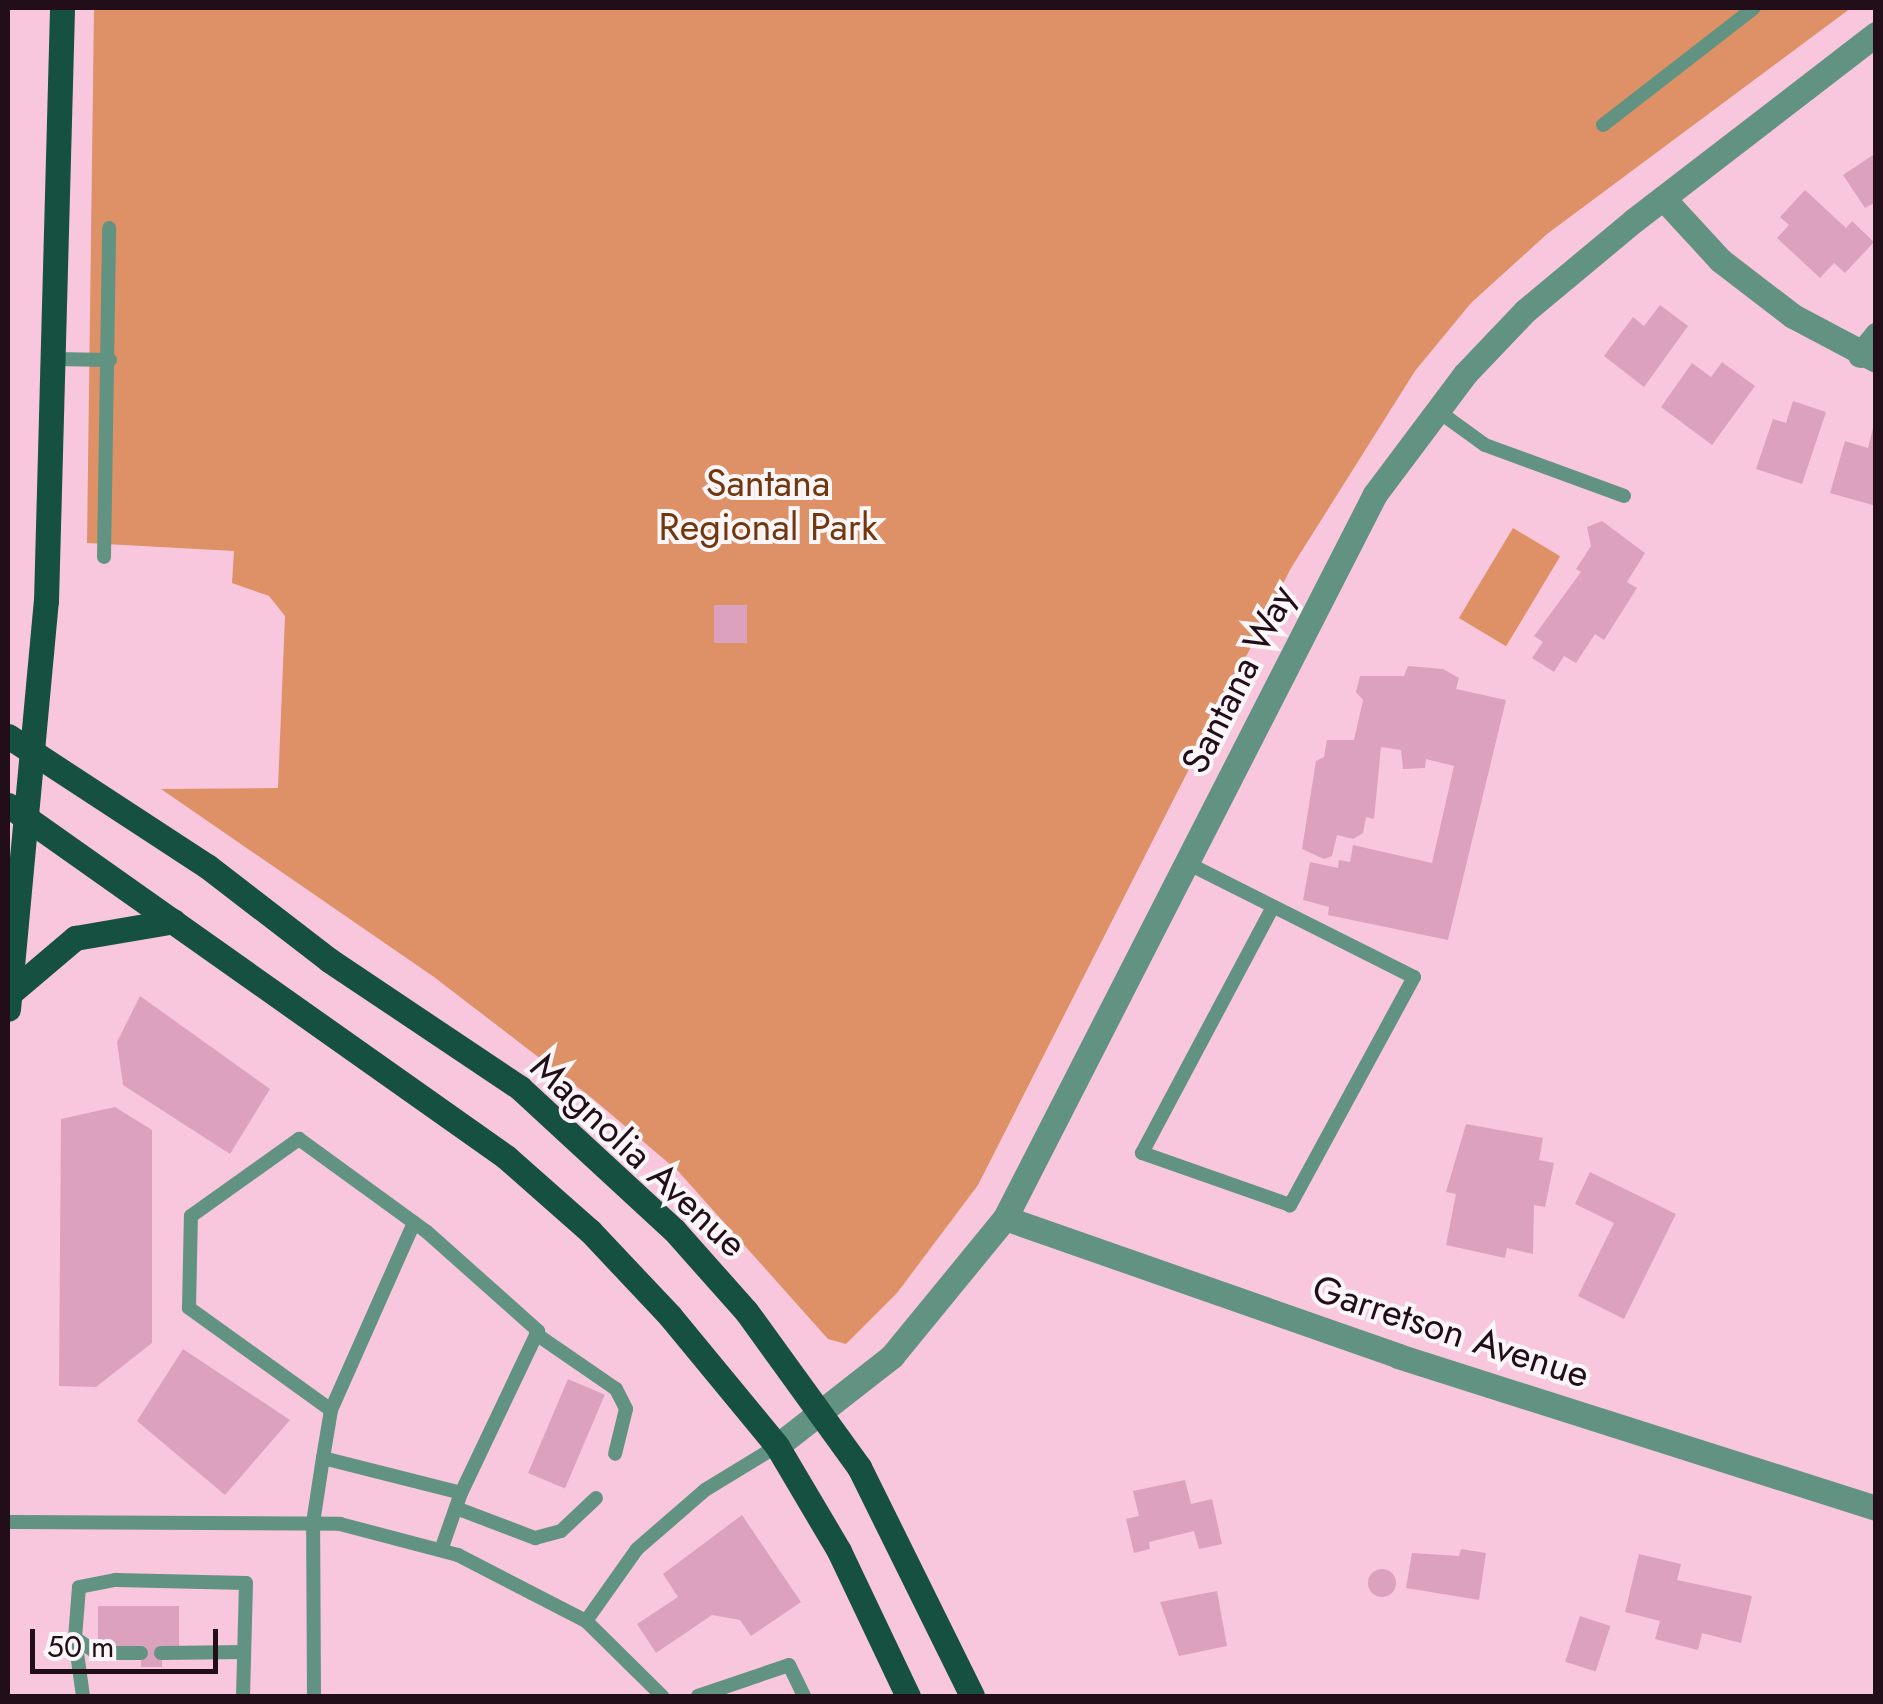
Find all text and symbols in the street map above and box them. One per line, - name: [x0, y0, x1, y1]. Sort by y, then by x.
- park label: Santana Regional Park: [658, 460, 878, 550]
- street label: Santana Way: [1171, 577, 1305, 781]
- street label: Magnolia Avenue: [522, 1043, 756, 1267]
- street label: Garretson Avenue: [1307, 1265, 1595, 1397]
- scale bar: [35, 1609, 222, 1671]
- text: 50 m: [47, 1625, 114, 1668]

